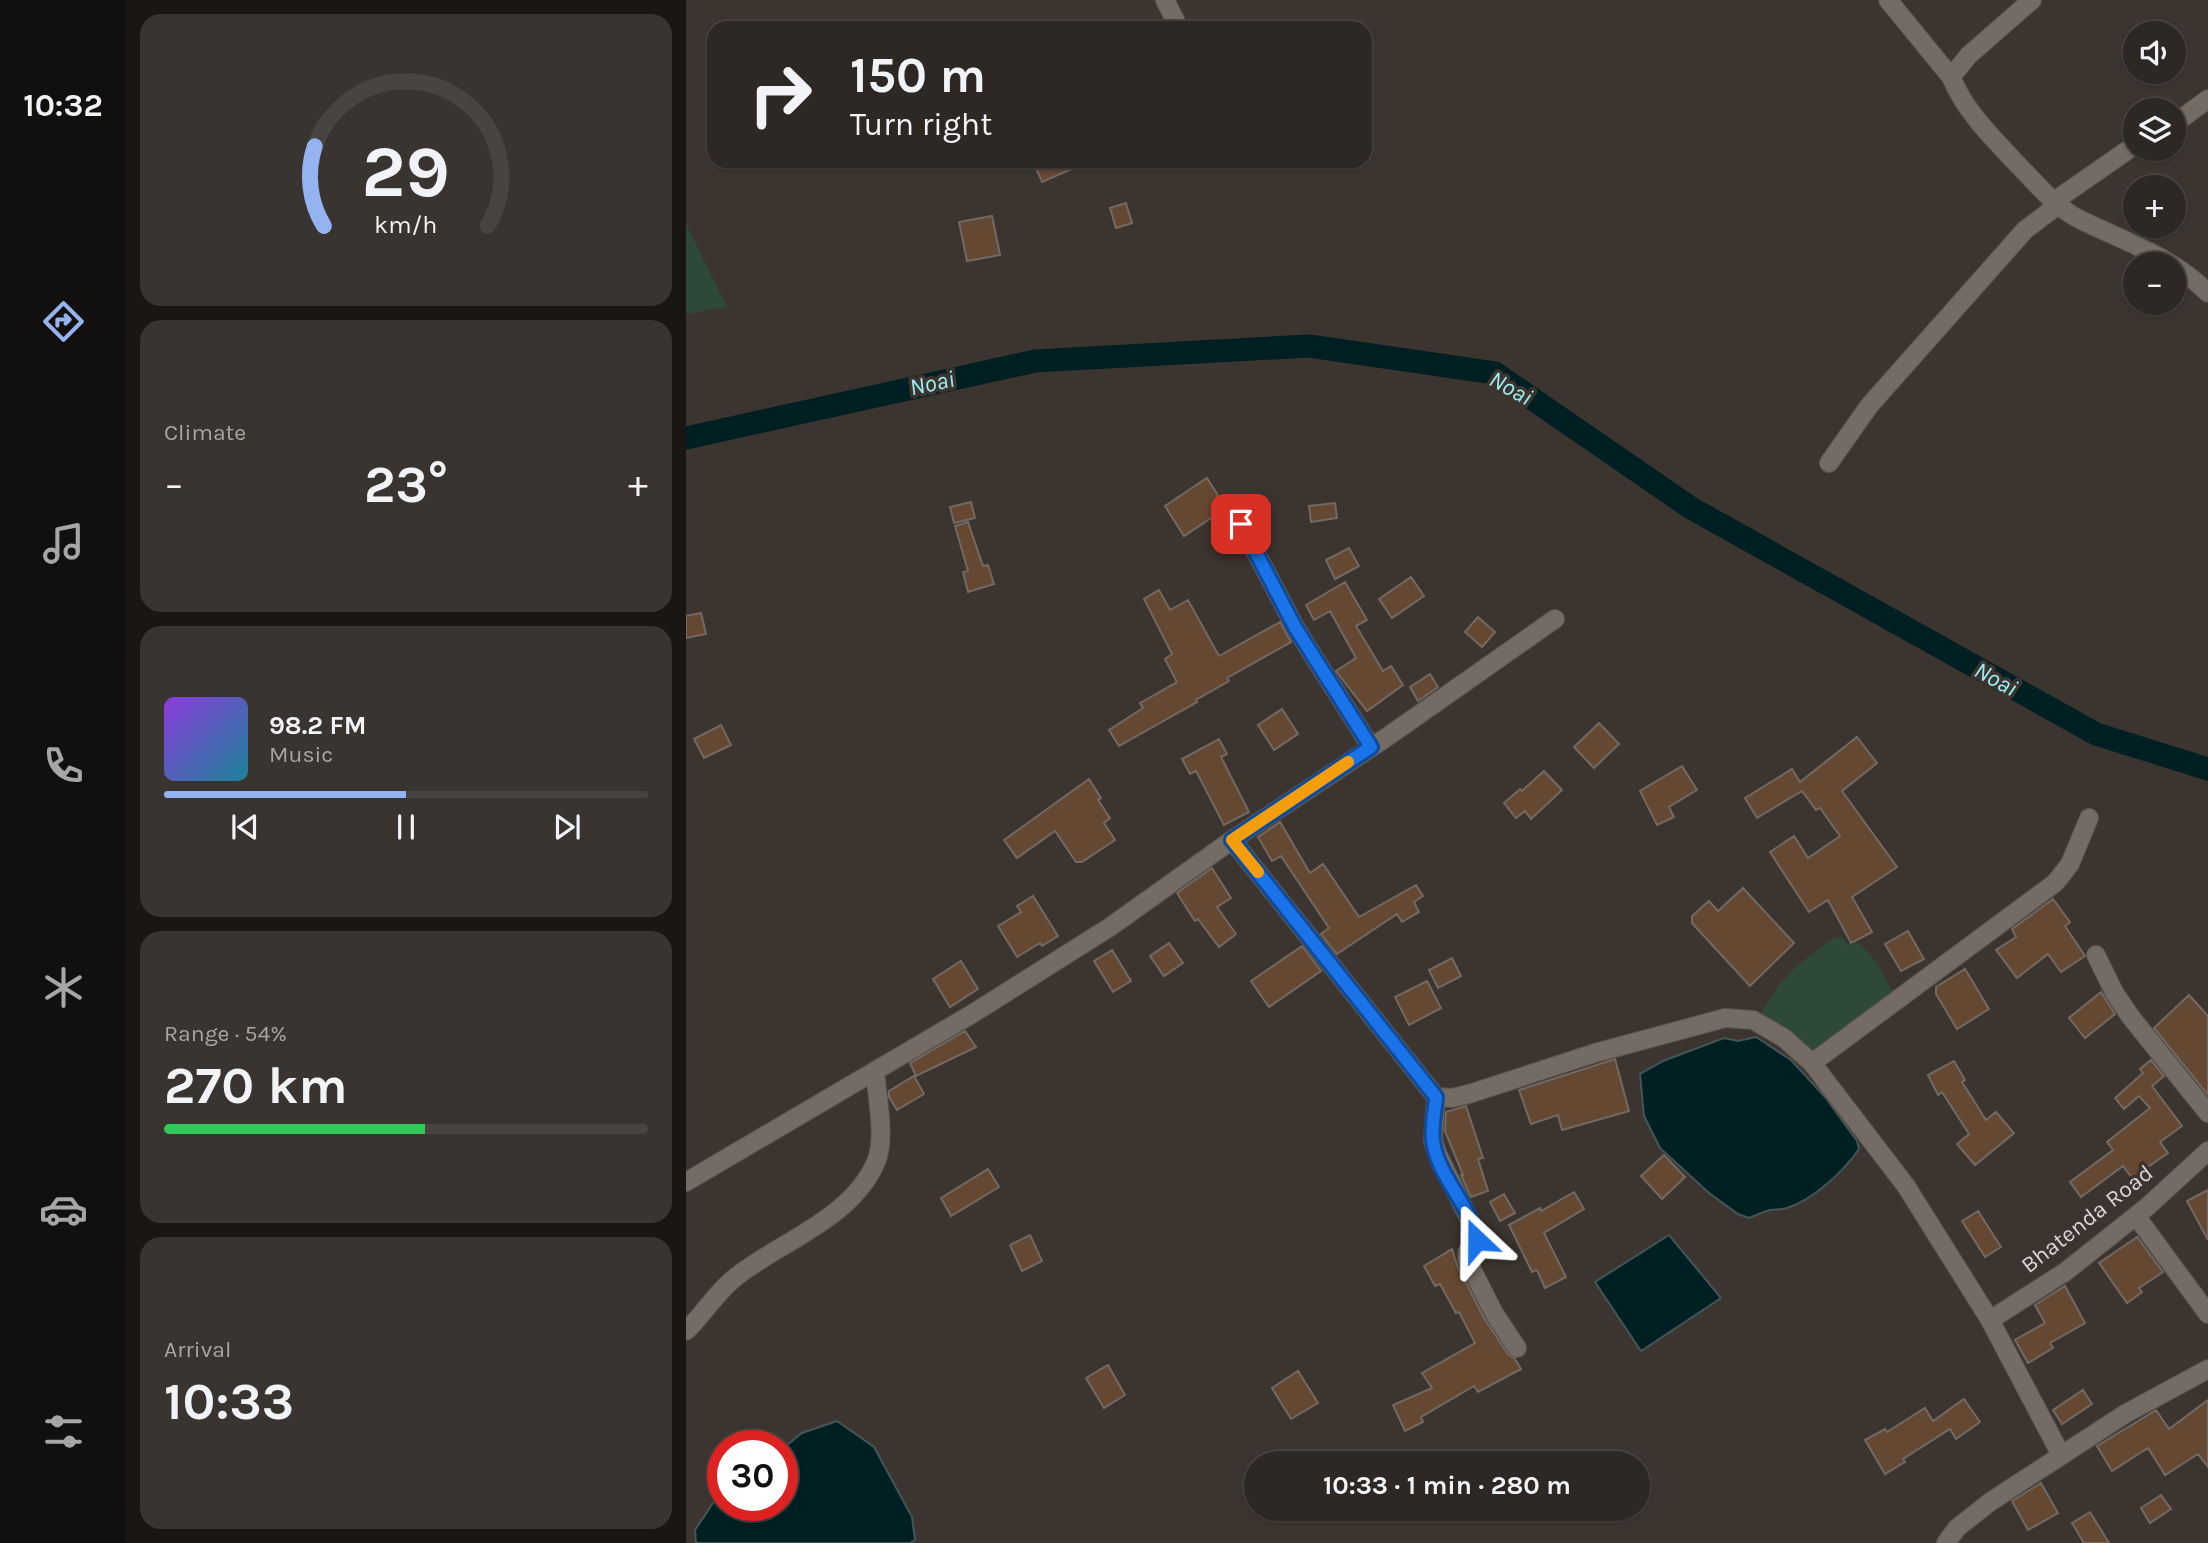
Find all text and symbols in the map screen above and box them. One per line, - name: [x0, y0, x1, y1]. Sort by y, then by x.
- map controls: [2123, 21, 2186, 315]
- button: sound: [2123, 21, 2186, 84]
- text: 150 m: [850, 47, 986, 104]
- icon: right: [735, 49, 826, 140]
- text: 10:32: [23, 87, 103, 124]
- button: layers: [2123, 98, 2186, 161]
- text: Turn right: [850, 106, 992, 143]
- text: 29: [362, 129, 450, 214]
- button: +: [2123, 175, 2186, 238]
- text: km/h: [374, 210, 438, 239]
- button: −: [2123, 252, 2186, 315]
- icon: directions: [39, 297, 88, 346]
- water label: Noai: [907, 365, 957, 401]
- water label: Noai: [1484, 365, 1538, 411]
- text: Climate: [164, 419, 246, 446]
- text: 23°: [364, 454, 448, 515]
- text: −: [164, 462, 184, 507]
- text: +: [628, 462, 648, 507]
- pin: [1211, 494, 1271, 554]
- icon: arrive: [1222, 505, 1260, 543]
- icon: music: [39, 519, 88, 568]
- water label: Noai: [1969, 656, 2023, 702]
- text: 98.2 FM: [269, 710, 367, 741]
- icon: phone: [39, 741, 88, 790]
- text: Music: [269, 741, 333, 768]
- icon: previous: [226, 808, 264, 846]
- icon: pause: [387, 808, 425, 846]
- icon: next: [548, 808, 586, 846]
- icon: climate: [39, 963, 88, 1012]
- text: Range · 54%: [164, 1020, 287, 1047]
- text: 270 km: [164, 1055, 347, 1116]
- street label: Bhatenda Road: [2016, 1159, 2158, 1279]
- icon: car: [39, 1185, 88, 1234]
- position arrow: [1440, 1203, 1514, 1277]
- text: Arrival: [164, 1336, 231, 1363]
- text: 10:33: [164, 1371, 294, 1432]
- icon: filters: [39, 1407, 88, 1456]
- speed limit sign: 30: [707, 1430, 798, 1521]
- text: 10:33 · 1 min · 280 m: [1323, 1470, 1571, 1501]

